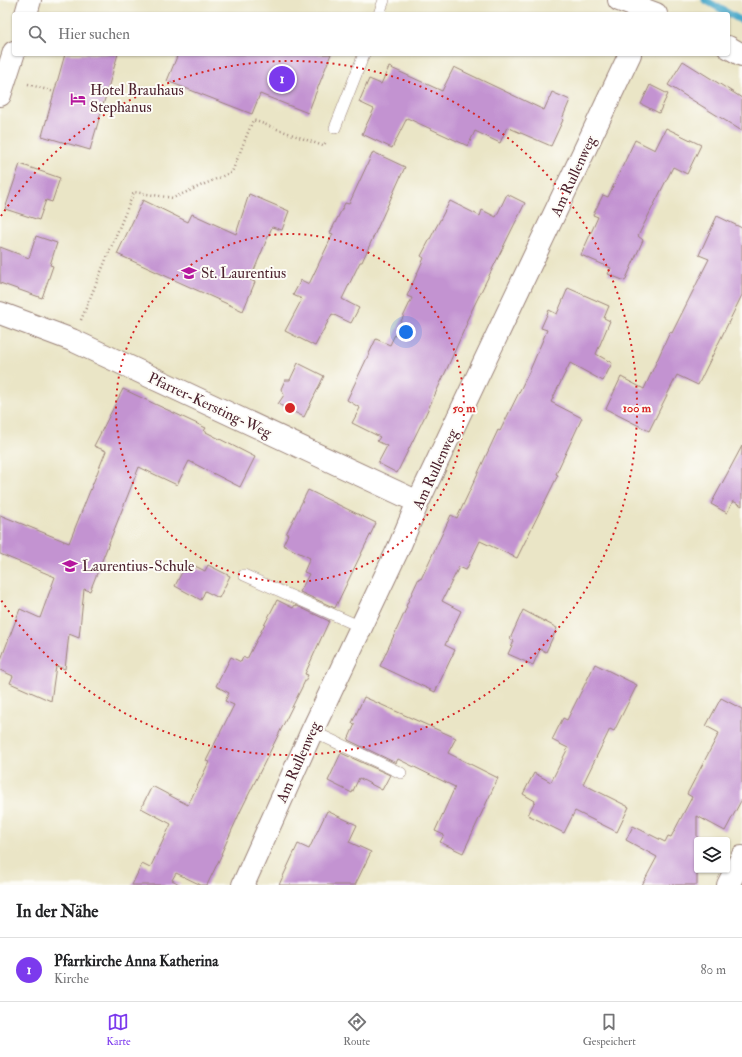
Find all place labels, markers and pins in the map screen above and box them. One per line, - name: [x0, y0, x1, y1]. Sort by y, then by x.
- pin: 1: [269, 64, 295, 94]
- place label: Hotel Brauhaus Stephanus: [90, 81, 184, 118]
- hotel icon: Hotel Brauhaus Stephanus: [69, 90, 87, 108]
- school or university icon: St. Laurentius: [180, 264, 198, 282]
- place label: St. Laurentius: [201, 264, 286, 283]
- centre of rings: [283, 401, 297, 415]
- school or university icon: Laurentius-Schule: [61, 557, 79, 575]
- place label: Laurentius-Schule: [82, 557, 194, 576]

